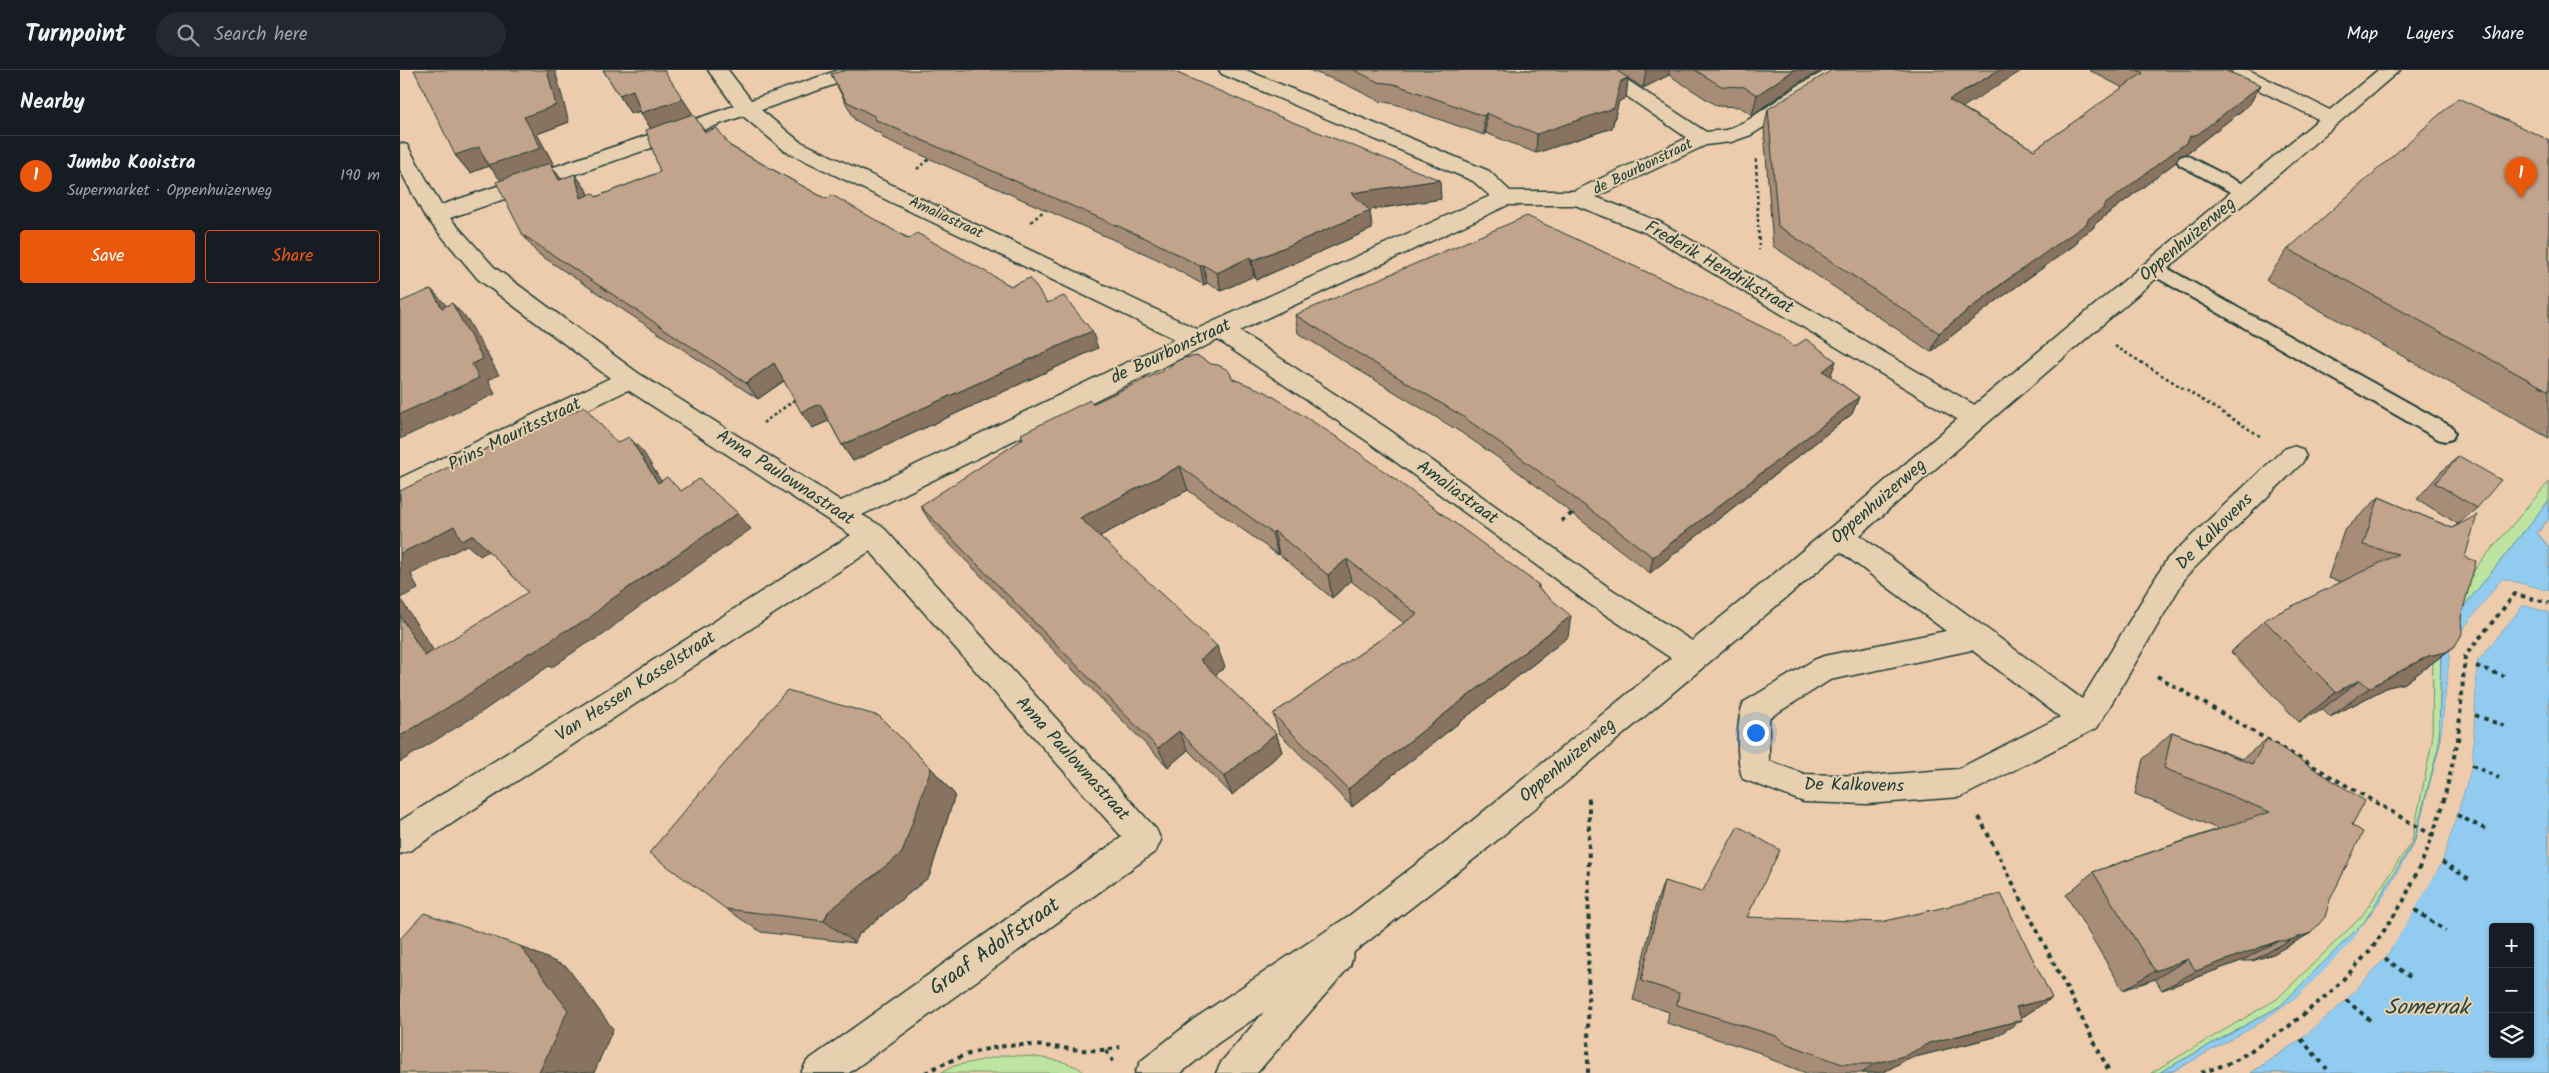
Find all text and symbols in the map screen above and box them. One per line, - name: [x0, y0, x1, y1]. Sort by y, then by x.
- search box: [156, 12, 506, 57]
- text: Turnpoint: [25, 15, 126, 54]
- text: Search here: [214, 20, 308, 50]
- text: Map: [2347, 20, 2378, 49]
- text: Layers: [2406, 20, 2454, 49]
- text: Share: [2482, 20, 2524, 49]
- icon: search: [174, 21, 202, 49]
- text: Nearby: [20, 86, 85, 119]
- street label: de Bourbonstraat: [1589, 132, 1697, 202]
- text: Jumbo Kooistra: [67, 148, 196, 178]
- pin: 1: [2505, 157, 2537, 198]
- text: 1: [34, 163, 38, 188]
- text: 190 m: [340, 163, 380, 188]
- text: Supermarket · Oppenhuizerweg: [67, 178, 272, 203]
- street label: Amaliastraat: [905, 190, 987, 246]
- street label: Oppenhuizerweg: [2133, 191, 2243, 289]
- street label: Frederik Hendrikstraat: [1639, 213, 1800, 323]
- button: Save: [20, 230, 195, 283]
- button: Share: [205, 230, 380, 283]
- street label: de Bourbonstraat: [1106, 311, 1237, 393]
- street label: Prins Mauritsstraat: [443, 390, 587, 480]
- street label: Anna Paulownastraat: [710, 422, 861, 534]
- street label: Oppenhuizerweg: [1824, 452, 1934, 552]
- street label: Amaliastraat: [1410, 453, 1505, 533]
- street label: De Kalkovens: [2169, 486, 2261, 578]
- street label: Van Hessen Kasselstraat: [550, 623, 723, 750]
- street label: Anna Paulownastraat: [1008, 690, 1137, 829]
- street label: Oppenhuizerweg: [1513, 712, 1623, 810]
- your location: [1743, 720, 1769, 746]
- street label: De Kalkovens: [1804, 771, 1905, 801]
- street label: Graaf Adolfstraat: [923, 889, 1068, 1005]
- map controls: [2489, 923, 2534, 1058]
- button: +: [2489, 923, 2534, 968]
- button: −: [2489, 968, 2534, 1013]
- water label: Somerrak: [2385, 991, 2473, 1026]
- button: layers: [2489, 1013, 2534, 1058]

